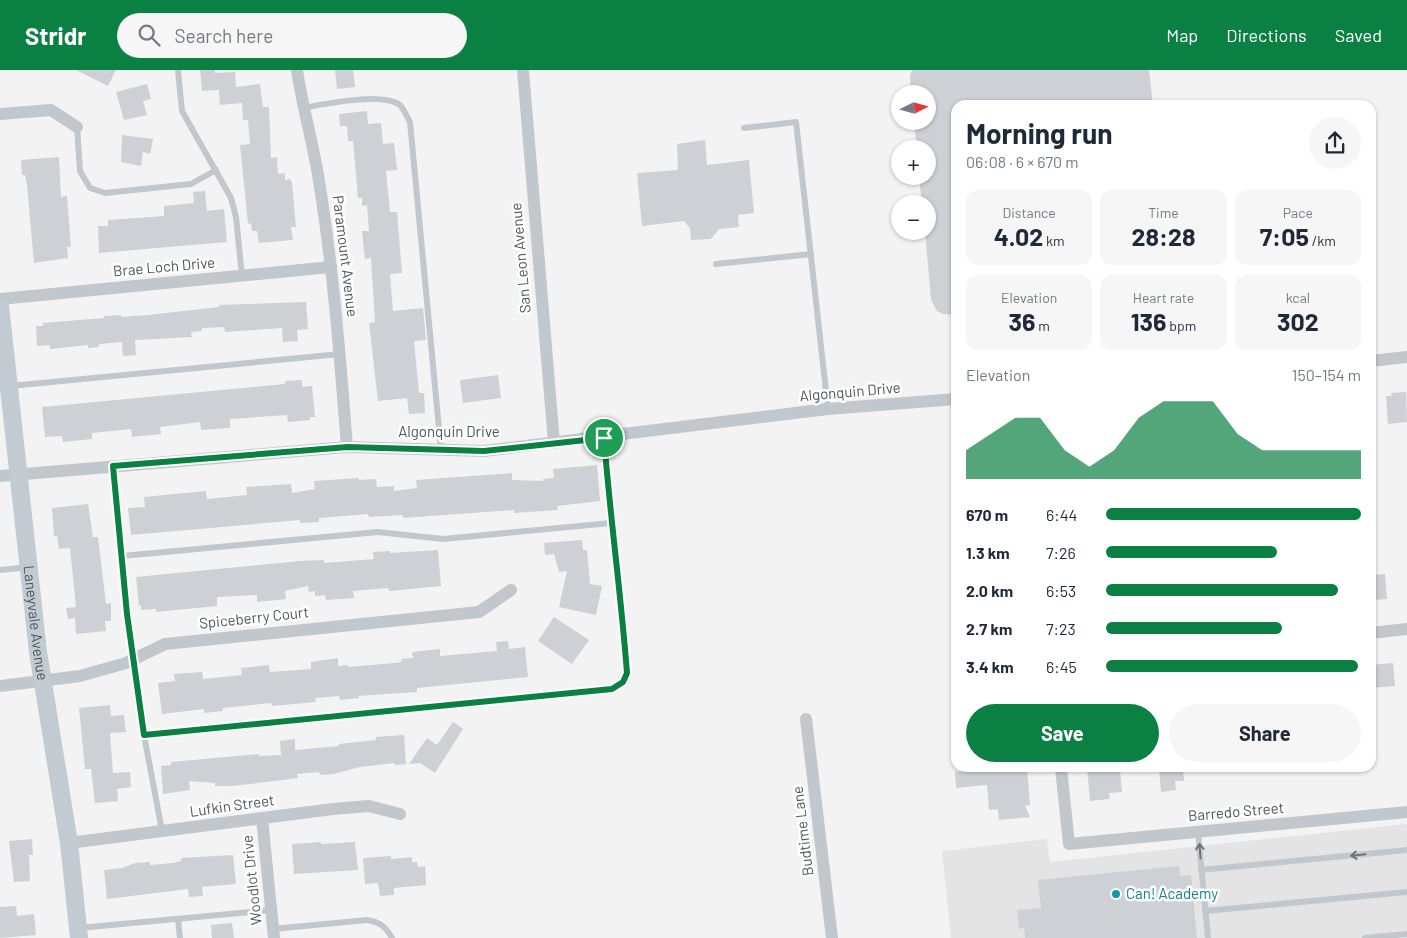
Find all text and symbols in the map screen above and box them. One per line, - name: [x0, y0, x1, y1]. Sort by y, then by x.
- search box: [117, 13, 467, 58]
- text: Stridr: [25, 21, 87, 50]
- icon: search: [135, 21, 163, 49]
- text: Search here: [175, 24, 273, 47]
- text: Map: [1166, 24, 1198, 46]
- text: Directions: [1226, 24, 1307, 46]
- text: Saved: [1335, 24, 1382, 46]
- north arrow: [891, 85, 936, 130]
- map controls: [891, 85, 936, 240]
- text: Morning run: [966, 116, 1113, 150]
- button: share: [1309, 117, 1361, 169]
- button: +: [891, 140, 936, 185]
- text: 06:08 · 6 × 670 m: [966, 152, 1079, 171]
- street label: Paramount Avenue: [330, 194, 362, 318]
- button: −: [891, 195, 936, 240]
- street label: San Leon Avenue: [506, 202, 534, 314]
- text: Distance: [1002, 204, 1056, 221]
- text: Time: [1148, 204, 1179, 221]
- text: Pace: [1283, 204, 1313, 221]
- text: 4.02: [994, 221, 1043, 251]
- text: 28:28: [1131, 221, 1196, 251]
- text: 7:05: [1260, 221, 1309, 251]
- text: km: [1043, 232, 1065, 249]
- text: /km: [1309, 232, 1336, 249]
- street label: Brae Loch Drive: [112, 253, 216, 279]
- text: Elevation: [1001, 289, 1057, 306]
- text: Heart rate: [1133, 289, 1194, 306]
- text: kcal: [1286, 289, 1310, 306]
- text: 36: [1009, 306, 1035, 336]
- text: 136: [1131, 306, 1167, 336]
- text: 302: [1277, 306, 1319, 336]
- text: m: [1035, 317, 1050, 334]
- text: bpm: [1167, 317, 1196, 334]
- text: Elevation: [966, 365, 1030, 384]
- text: 150–154 m: [1292, 365, 1361, 384]
- street label: Algonquin Drive: [799, 378, 901, 404]
- pin: [583, 417, 625, 459]
- street label: Algonquin Drive: [398, 422, 500, 440]
- icon: arrive: [590, 424, 618, 452]
- text: 670 m: [966, 505, 1008, 524]
- text: 6:44: [1046, 505, 1077, 524]
- text: 1.3 km: [966, 543, 1010, 562]
- text: 7:26: [1046, 543, 1076, 562]
- street label: Laneyvale Avenue: [21, 564, 52, 682]
- text: 2.0 km: [966, 581, 1013, 600]
- text: 6:53: [1046, 581, 1076, 600]
- street label: Spiceberry Court: [198, 602, 310, 632]
- text: 2.7 km: [966, 619, 1012, 638]
- text: 7:23: [1046, 619, 1076, 638]
- text: 3.4 km: [966, 657, 1014, 676]
- text: 6:45: [1046, 657, 1077, 676]
- button: Save: [966, 704, 1159, 762]
- button: Share: [1169, 704, 1361, 762]
- street label: Budtime Lane: [788, 785, 816, 877]
- street label: Lufkin Street: [188, 790, 275, 820]
- street label: Barredo Street: [1187, 798, 1285, 824]
- street label: Woodlot Drive: [237, 834, 265, 926]
- one-way arrow: [1195, 843, 1204, 859]
- one-way arrow: [1351, 850, 1367, 860]
- place label: Can! Academy: [1126, 884, 1218, 902]
- marker: Can! Academy: [1110, 888, 1122, 900]

